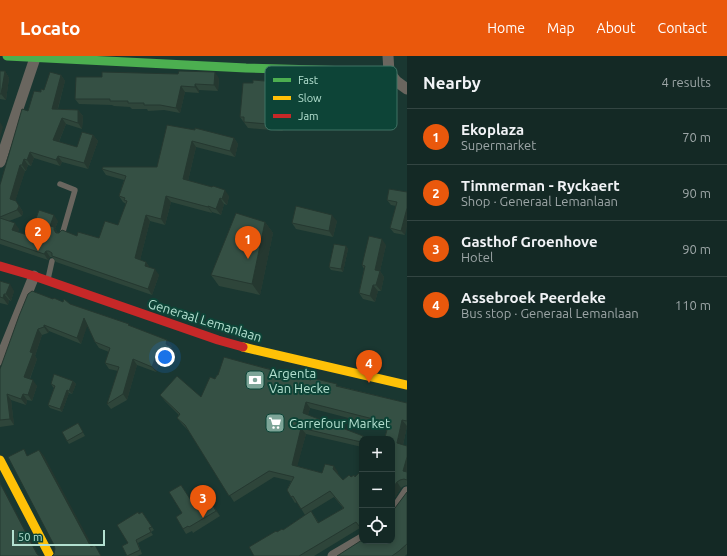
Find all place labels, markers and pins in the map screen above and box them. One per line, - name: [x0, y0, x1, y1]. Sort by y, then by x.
- pin: 2: [25, 218, 51, 251]
- pin: 1: [235, 226, 261, 259]
- pin: 4: [356, 350, 382, 383]
- place label: Argenta Van Hecke: [269, 366, 330, 395]
- bank icon: Argenta Van Hecke: [244, 369, 266, 391]
- supermarket icon: Carrefour Market: [264, 412, 286, 434]
- place label: Carrefour Market: [289, 416, 390, 430]
- pin: 3: [190, 485, 216, 518]

